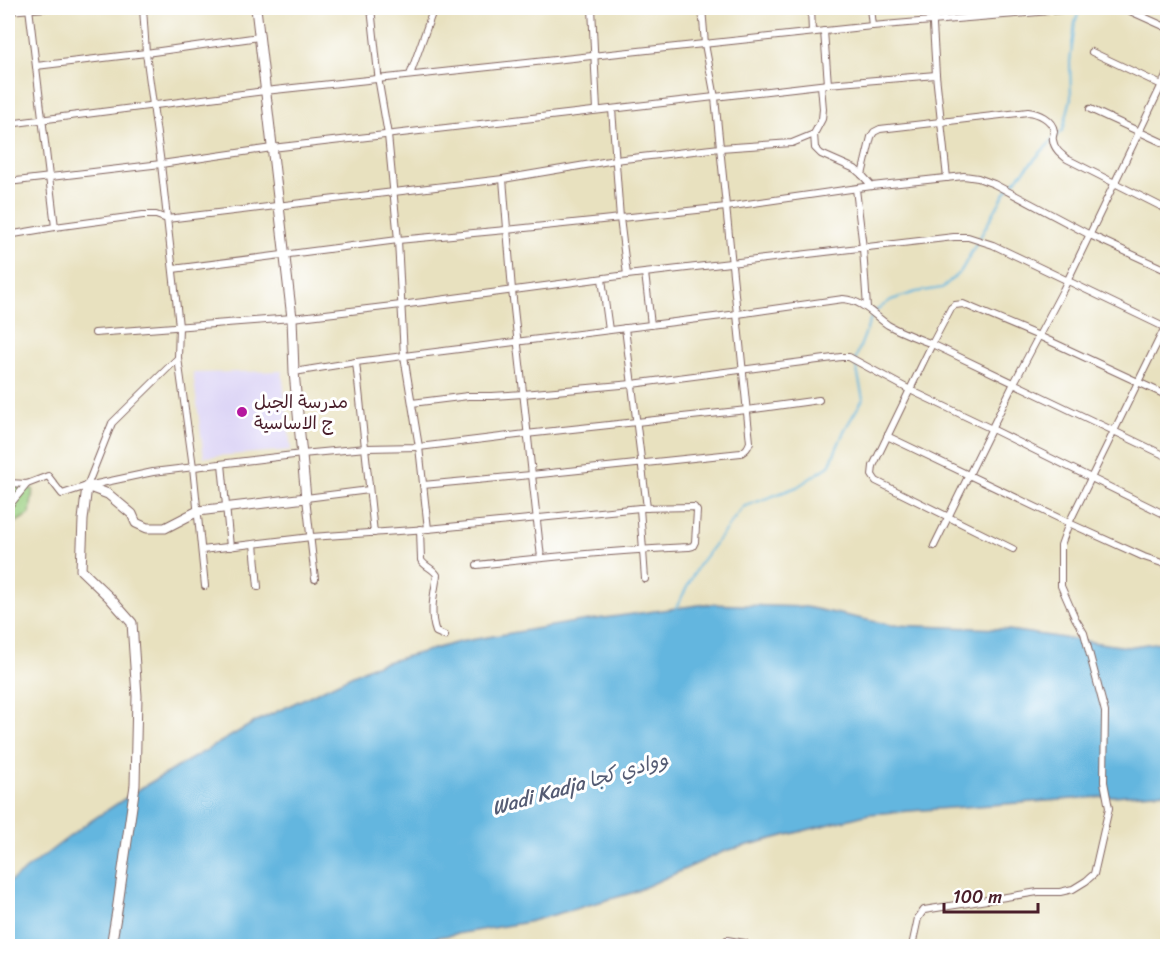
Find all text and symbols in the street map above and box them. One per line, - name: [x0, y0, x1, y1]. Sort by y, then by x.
- place label: مدرسة الجبل ج الاساسية: [254, 386, 348, 439]
- marker: مدرسة الجبل ج الاساسية: [235, 405, 249, 419]
- water label: Wadi Kadja ووادي كجا: [488, 741, 673, 825]
- scale bar: [944, 876, 1038, 914]
- text: 100 m: [953, 881, 1002, 913]

